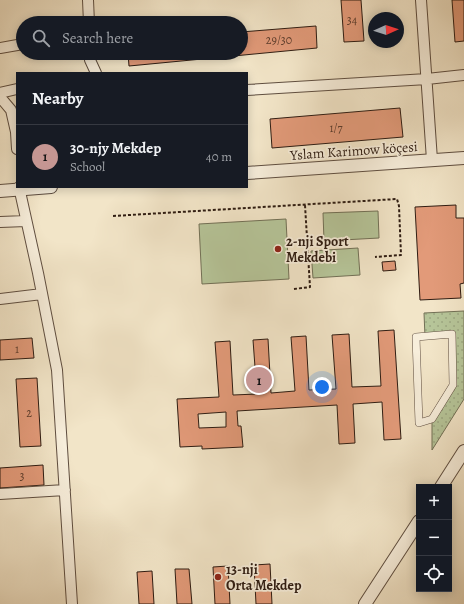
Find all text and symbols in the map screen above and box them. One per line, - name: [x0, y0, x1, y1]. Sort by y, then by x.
- house number: 34: [347, 12, 358, 28]
- north arrow: [368, 12, 404, 48]
- search box: [16, 16, 248, 60]
- icon: search: [30, 27, 52, 49]
- text: Search here: [62, 28, 133, 48]
- house number: 29/30: [266, 32, 292, 48]
- text: Nearby: [32, 87, 83, 110]
- house number: 1/7: [329, 120, 344, 136]
- street label: Yslam Karimow köçesi: [289, 137, 418, 165]
- text: 30-njy Mekdep: [70, 138, 161, 158]
- text: 1: [43, 148, 47, 165]
- text: 40 m: [206, 148, 232, 165]
- text: School: [70, 158, 105, 175]
- place label: 2-nji Sport Mekdebi: [286, 232, 349, 267]
- marker: 2-nji Sport Mekdebi: [273, 244, 283, 254]
- house number: 1: [15, 341, 19, 357]
- pin: 1: [246, 365, 272, 395]
- your location: [312, 377, 332, 397]
- house number: 2: [26, 405, 32, 421]
- house number: 3: [20, 468, 25, 484]
- map controls: [416, 484, 452, 592]
- button: +: [416, 484, 452, 520]
- button: −: [416, 520, 452, 556]
- button: locate: [416, 556, 452, 592]
- place label: 13-nji Orta Mekdep: [226, 560, 302, 595]
- marker: 13-nji Orta Mekdep: [213, 572, 223, 582]

